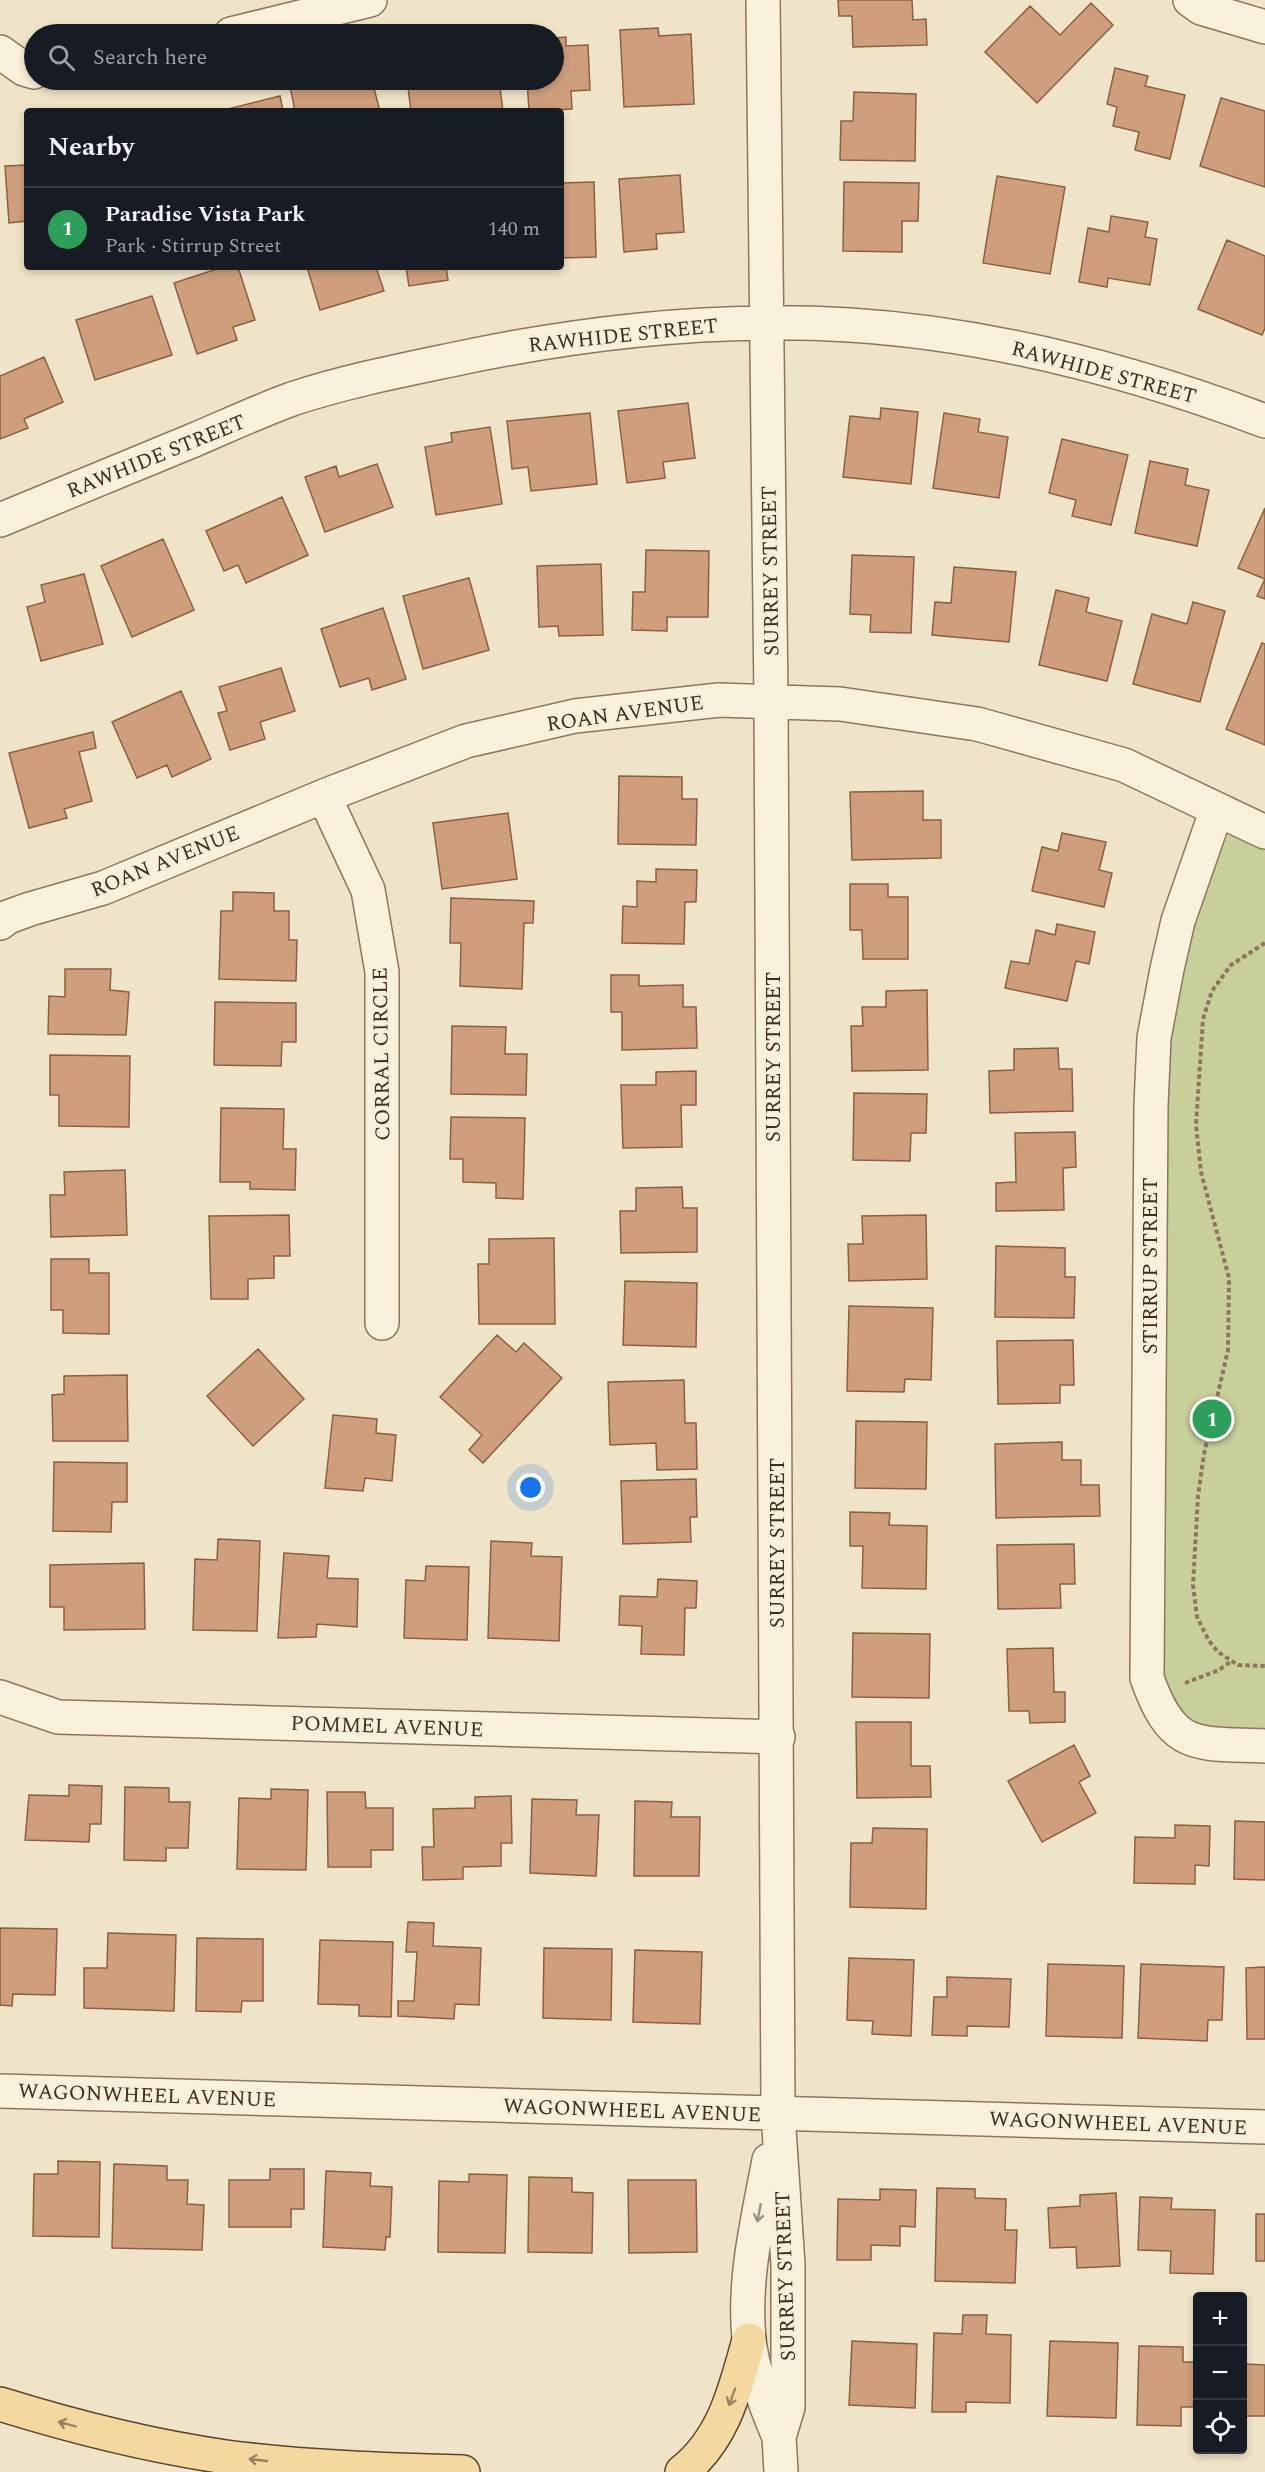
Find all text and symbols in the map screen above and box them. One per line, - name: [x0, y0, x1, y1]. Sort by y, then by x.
- search box: [24, 24, 564, 90]
- icon: search: [45, 41, 78, 74]
- text: Search here: [93, 41, 207, 74]
- text: Nearby: [48, 127, 134, 167]
- text: Paradise Vista Park: [105, 198, 305, 231]
- text: 1: [62, 214, 73, 244]
- text: 140 m: [488, 214, 540, 244]
- text: Park · Stirrup Street: [105, 231, 281, 261]
- street label: RAWHIDE STREET: [527, 310, 720, 362]
- street label: RAWHIDE STREET: [1008, 333, 1200, 413]
- street label: RAWHIDE STREET: [62, 406, 251, 507]
- street label: SURREY STREET: [754, 485, 788, 656]
- street label: ROAN AVENUE: [545, 687, 706, 741]
- street label: ROAN AVENUE: [86, 817, 245, 906]
- street label: CORRAL CIRCLE: [364, 967, 400, 1141]
- street label: SURREY STREET: [758, 972, 790, 1142]
- street label: STIRRUP STREET: [1135, 1177, 1167, 1355]
- pin: 1: [1192, 1396, 1232, 1442]
- street label: SURREY STREET: [762, 1458, 794, 1628]
- your location: [516, 1473, 545, 1502]
- street label: POMMEL AVENUE: [290, 1708, 484, 1746]
- street label: WAGONWHEEL AVENUE: [17, 2076, 277, 2116]
- street label: WAGONWHEEL AVENUE: [502, 2091, 762, 2131]
- street label: WAGONWHEEL AVENUE: [988, 2104, 1248, 2144]
- street label: SURREY STREET: [767, 2190, 805, 2362]
- one-way arrow: [753, 2203, 764, 2222]
- map controls: [1193, 2292, 1247, 2454]
- button: +: [1193, 2292, 1247, 2346]
- button: −: [1193, 2346, 1247, 2400]
- one-way arrow: [726, 2387, 737, 2405]
- button: locate: [1193, 2400, 1247, 2454]
- one-way arrow: [57, 2418, 76, 2429]
- one-way arrow: [248, 2454, 268, 2465]

